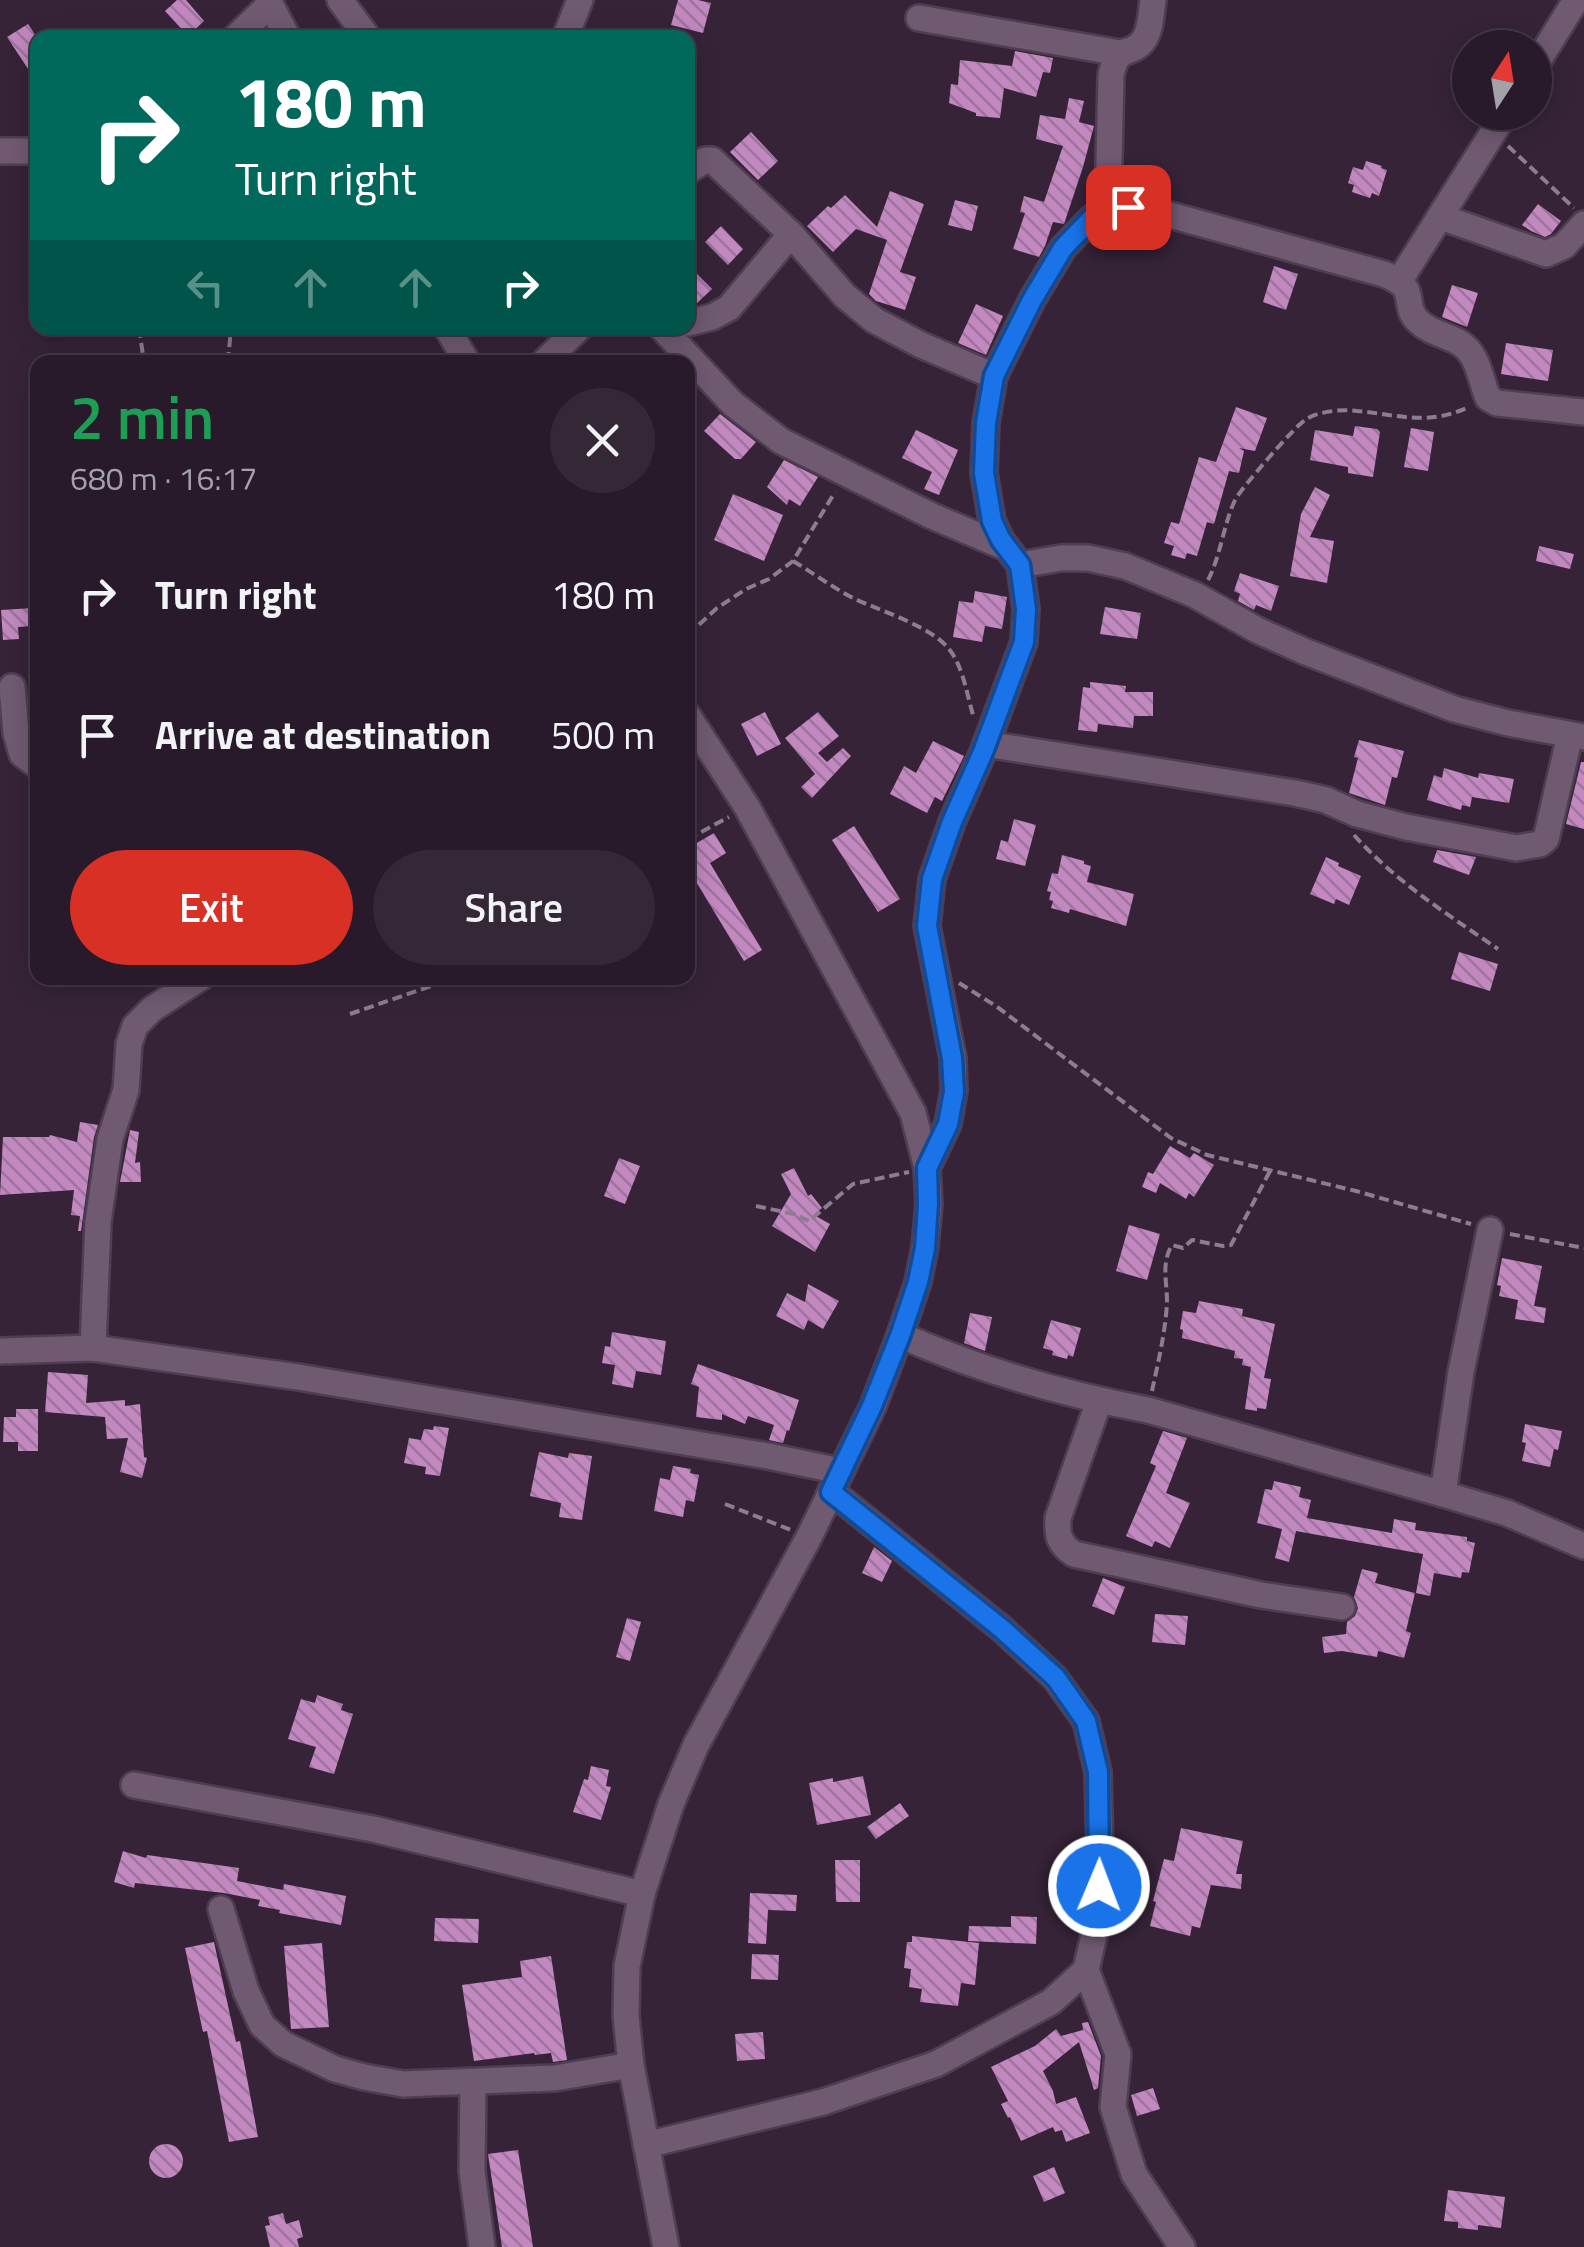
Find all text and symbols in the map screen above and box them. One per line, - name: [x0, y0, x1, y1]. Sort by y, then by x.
- north arrow: [1452, 30, 1552, 130]
- map controls: [1452, 30, 1552, 130]
- text: 180 m: [235, 48, 427, 154]
- icon: right: [70, 70, 200, 200]
- text: Turn right: [235, 144, 417, 212]
- pin: [1086, 165, 1171, 250]
- icon: arrive: [1101, 180, 1156, 235]
- icon: left: [178, 260, 233, 315]
- icon: ahead: [283, 260, 338, 315]
- icon: ahead: [388, 260, 443, 315]
- icon: right: [493, 260, 548, 315]
- text: 2 min: [70, 371, 214, 462]
- button: close: [550, 388, 655, 493]
- text: 680 m · 16:17: [70, 454, 257, 502]
- text: Turn right: [155, 566, 317, 624]
- text: 180 m: [551, 566, 655, 624]
- icon: right: [70, 568, 125, 623]
- text: Arrive at destination: [155, 706, 491, 764]
- text: 500 m: [551, 706, 655, 764]
- icon: arrive: [70, 708, 125, 763]
- button: Exit: [70, 850, 353, 965]
- button: Share: [373, 850, 655, 965]
- position arrow: [1047, 1834, 1151, 1938]

